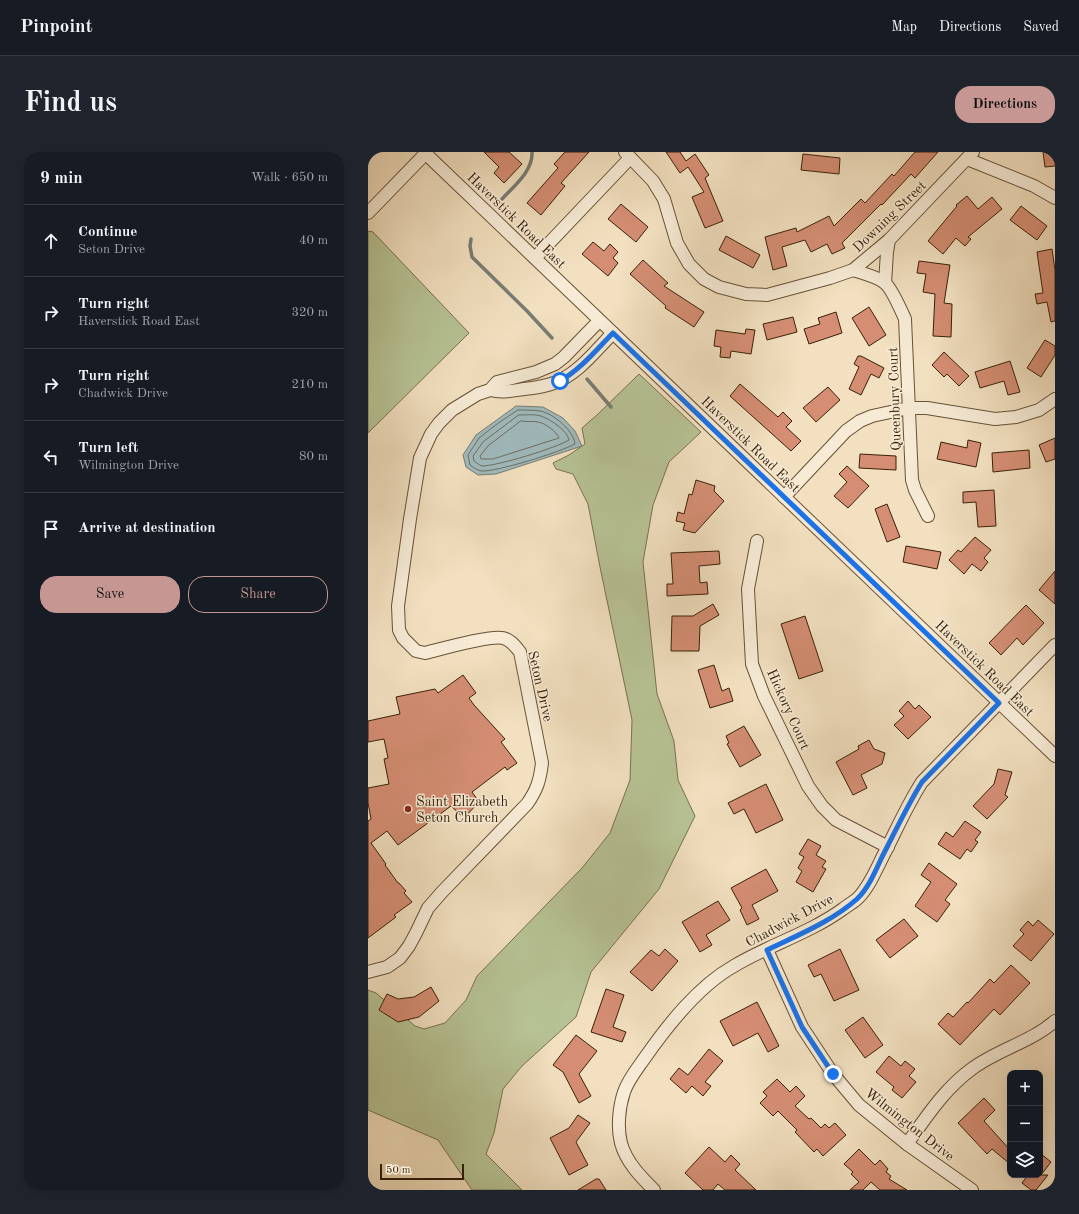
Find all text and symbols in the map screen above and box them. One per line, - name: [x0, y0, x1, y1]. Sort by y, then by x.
- text: Pinpoint: [20, 18, 93, 37]
- text: Map: [891, 20, 917, 34]
- text: Directions: [939, 20, 1001, 34]
- text: Saved: [1023, 20, 1059, 34]
- button: Directions: [955, 86, 1055, 123]
- text: Find us: [24, 90, 117, 118]
- text: 9 min: [40, 170, 83, 187]
- street label: Haverstick Road East: [464, 170, 568, 271]
- text: Walk · 650 m: [251, 171, 328, 184]
- street label: Downing Street: [850, 178, 929, 255]
- text: Continue: [78, 225, 137, 240]
- icon: ahead: [40, 230, 62, 252]
- text: 40 m: [299, 234, 328, 247]
- text: Seton Drive: [78, 243, 145, 256]
- text: Turn right: [78, 297, 149, 312]
- icon: right: [40, 302, 62, 324]
- text: 320 m: [291, 306, 328, 319]
- text: Haverstick Road East: [78, 315, 200, 328]
- street label: Queenbury Court: [886, 347, 904, 451]
- text: Turn right: [78, 369, 149, 384]
- route start: [551, 372, 569, 390]
- icon: right: [40, 374, 62, 396]
- text: 210 m: [291, 378, 328, 391]
- text: Chadwick Drive: [78, 387, 168, 400]
- street label: Haverstick Road East: [698, 394, 802, 495]
- text: Turn left: [78, 441, 138, 456]
- icon: left: [40, 446, 62, 468]
- text: 80 m: [299, 450, 328, 463]
- text: Wilmington Drive: [78, 459, 179, 472]
- icon: arrive: [40, 518, 62, 540]
- text: Arrive at destination: [78, 521, 216, 536]
- button: Save: [40, 576, 180, 613]
- button: Share: [188, 576, 328, 613]
- street label: Haverstick Road East: [932, 618, 1036, 719]
- street label: Seton Drive: [525, 650, 555, 723]
- street label: Hickory Court: [764, 667, 812, 752]
- place label: Saint Elizabeth Seton Church: [416, 795, 509, 825]
- marker: Saint Elizabeth Seton Church: [403, 804, 413, 814]
- street label: Chadwick Drive: [743, 892, 835, 950]
- route end: [824, 1065, 842, 1083]
- map controls: [1007, 1070, 1043, 1178]
- button: +: [1007, 1070, 1043, 1106]
- street label: Wilmington Drive: [862, 1086, 957, 1164]
- button: −: [1007, 1106, 1043, 1142]
- button: layers: [1007, 1142, 1043, 1178]
- scale bar: [380, 1162, 464, 1181]
- text: 50 m: [386, 1165, 411, 1176]

